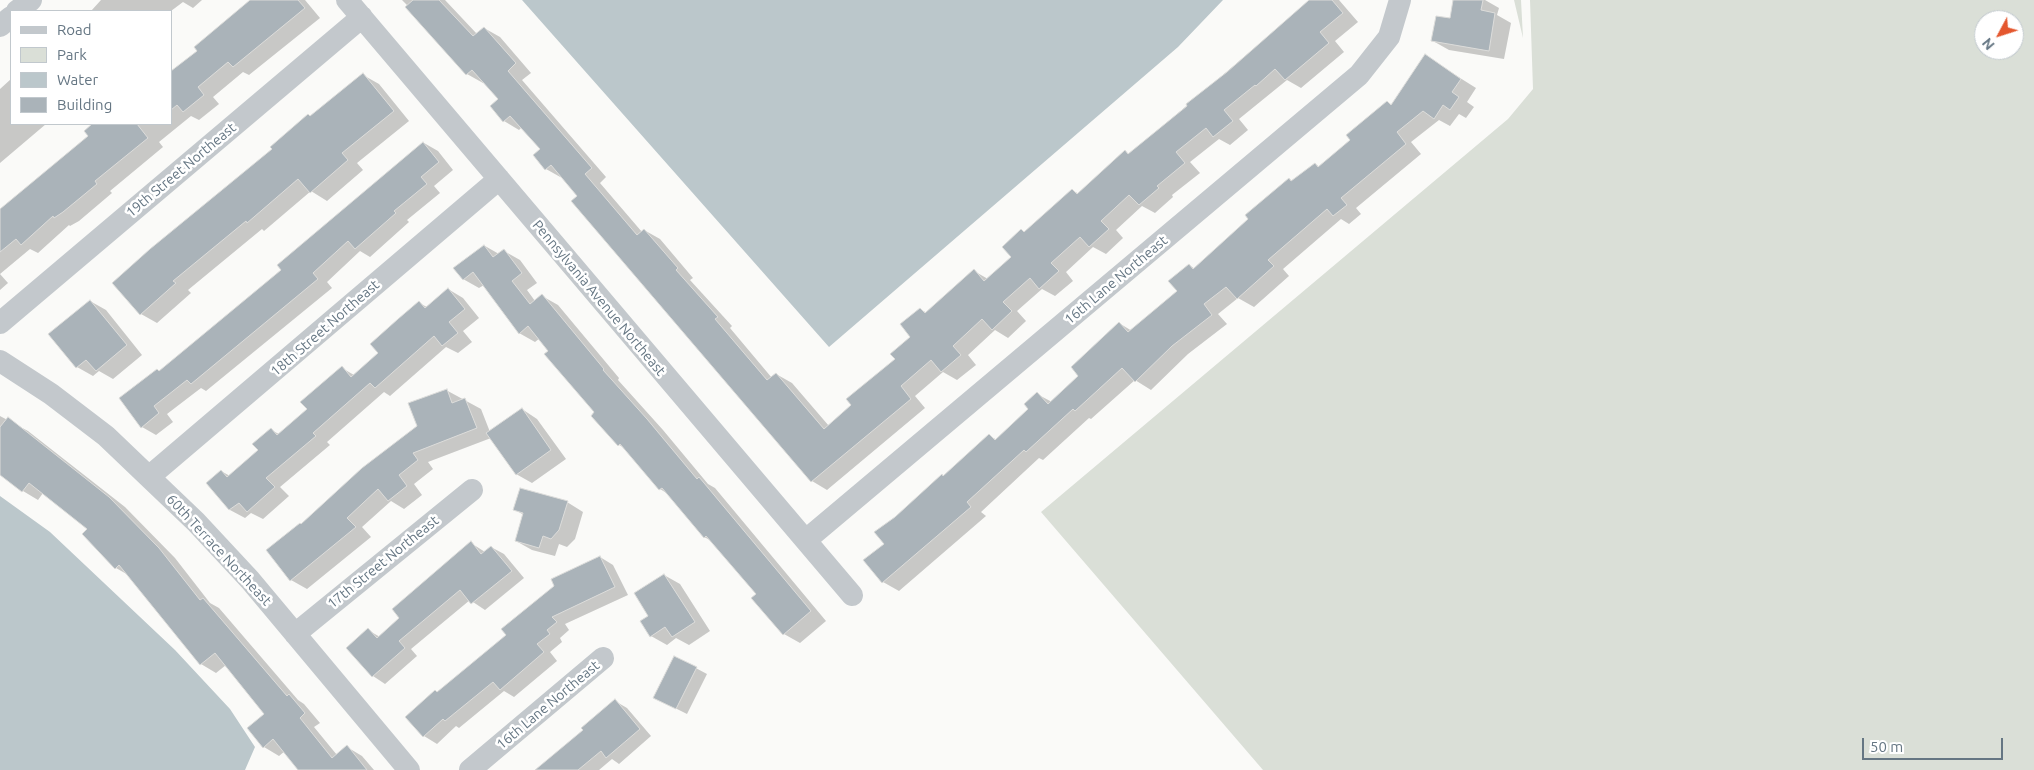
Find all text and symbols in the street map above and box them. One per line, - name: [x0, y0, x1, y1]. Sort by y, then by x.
- legend: [10, 10, 172, 125]
- north arrow: [1974, 10, 2024, 60]
- text: Road: [57, 21, 92, 38]
- text: N: [1979, 35, 1998, 53]
- text: Park: [57, 46, 87, 63]
- text: Water: [57, 71, 98, 88]
- text: Building: [57, 96, 112, 113]
- street label: 19th Street Northeast: [123, 119, 239, 221]
- street label: Pennsylvania Avenue Northeast: [529, 217, 669, 379]
- street label: 16th Lane Northeast: [1061, 232, 1171, 328]
- street label: 18th Street Northeast: [267, 276, 383, 380]
- street label: 60th Terrace Northeast: [163, 491, 275, 609]
- street label: 17th Street Northeast: [324, 512, 442, 612]
- street label: 16th Lane Northeast: [493, 657, 603, 753]
- scale bar: [1864, 728, 2005, 760]
- text: 50 m: [1870, 738, 1903, 755]

